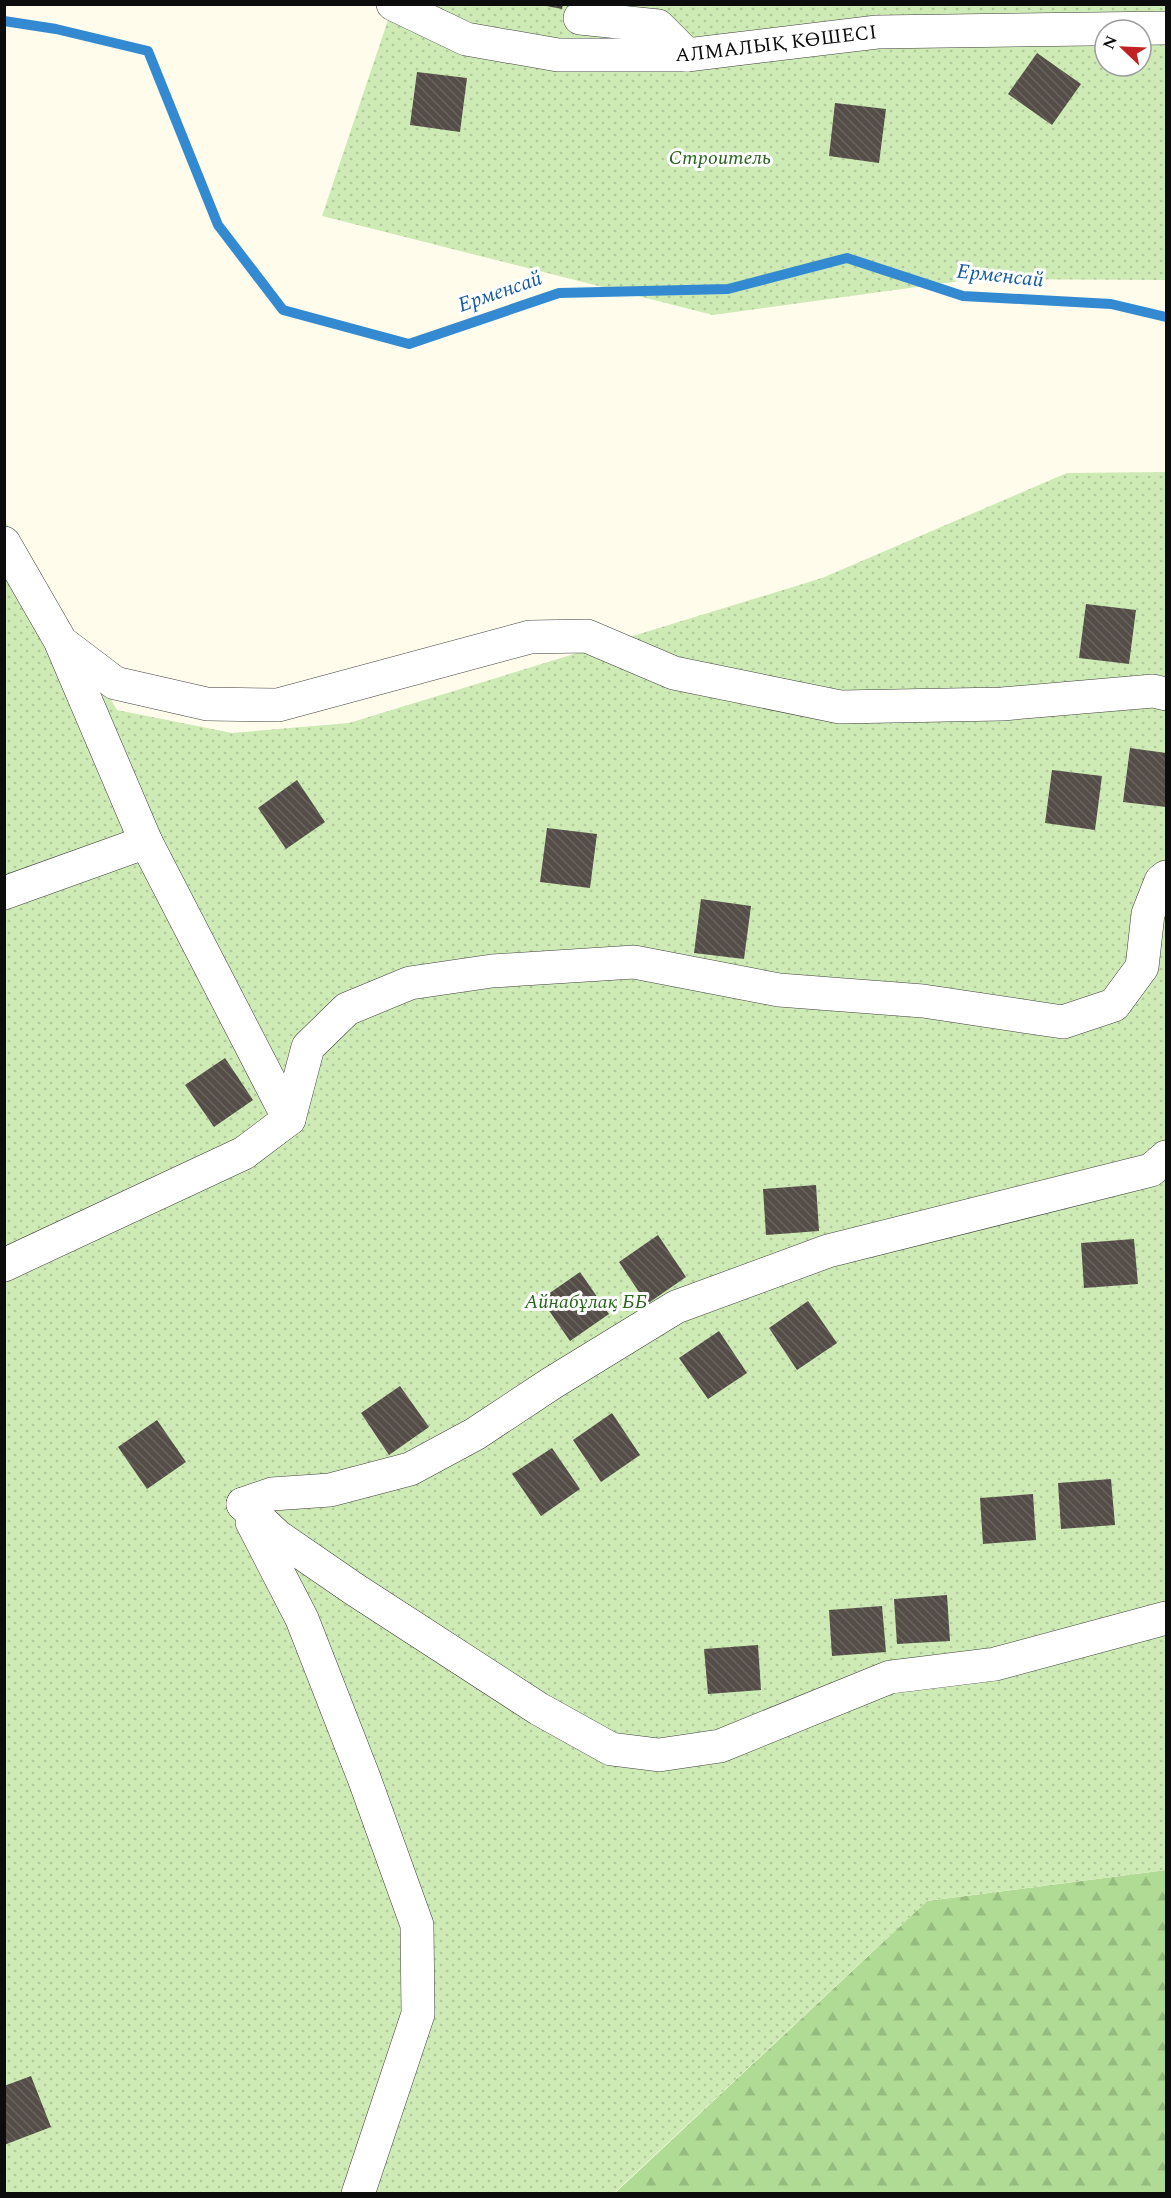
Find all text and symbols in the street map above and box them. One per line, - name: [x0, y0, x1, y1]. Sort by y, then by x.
- street label: АЛМАЛЫҚ КӨШЕСІ: [675, 17, 879, 70]
- north arrow: [1093, 18, 1153, 78]
- text: N: [1097, 32, 1124, 53]
- park label: Строитель: [669, 143, 771, 173]
- water label: Ерменсай: [955, 256, 1045, 296]
- water label: Ерменсай: [454, 263, 547, 321]
- park label: Айнабұлақ ББ: [524, 1287, 647, 1317]

